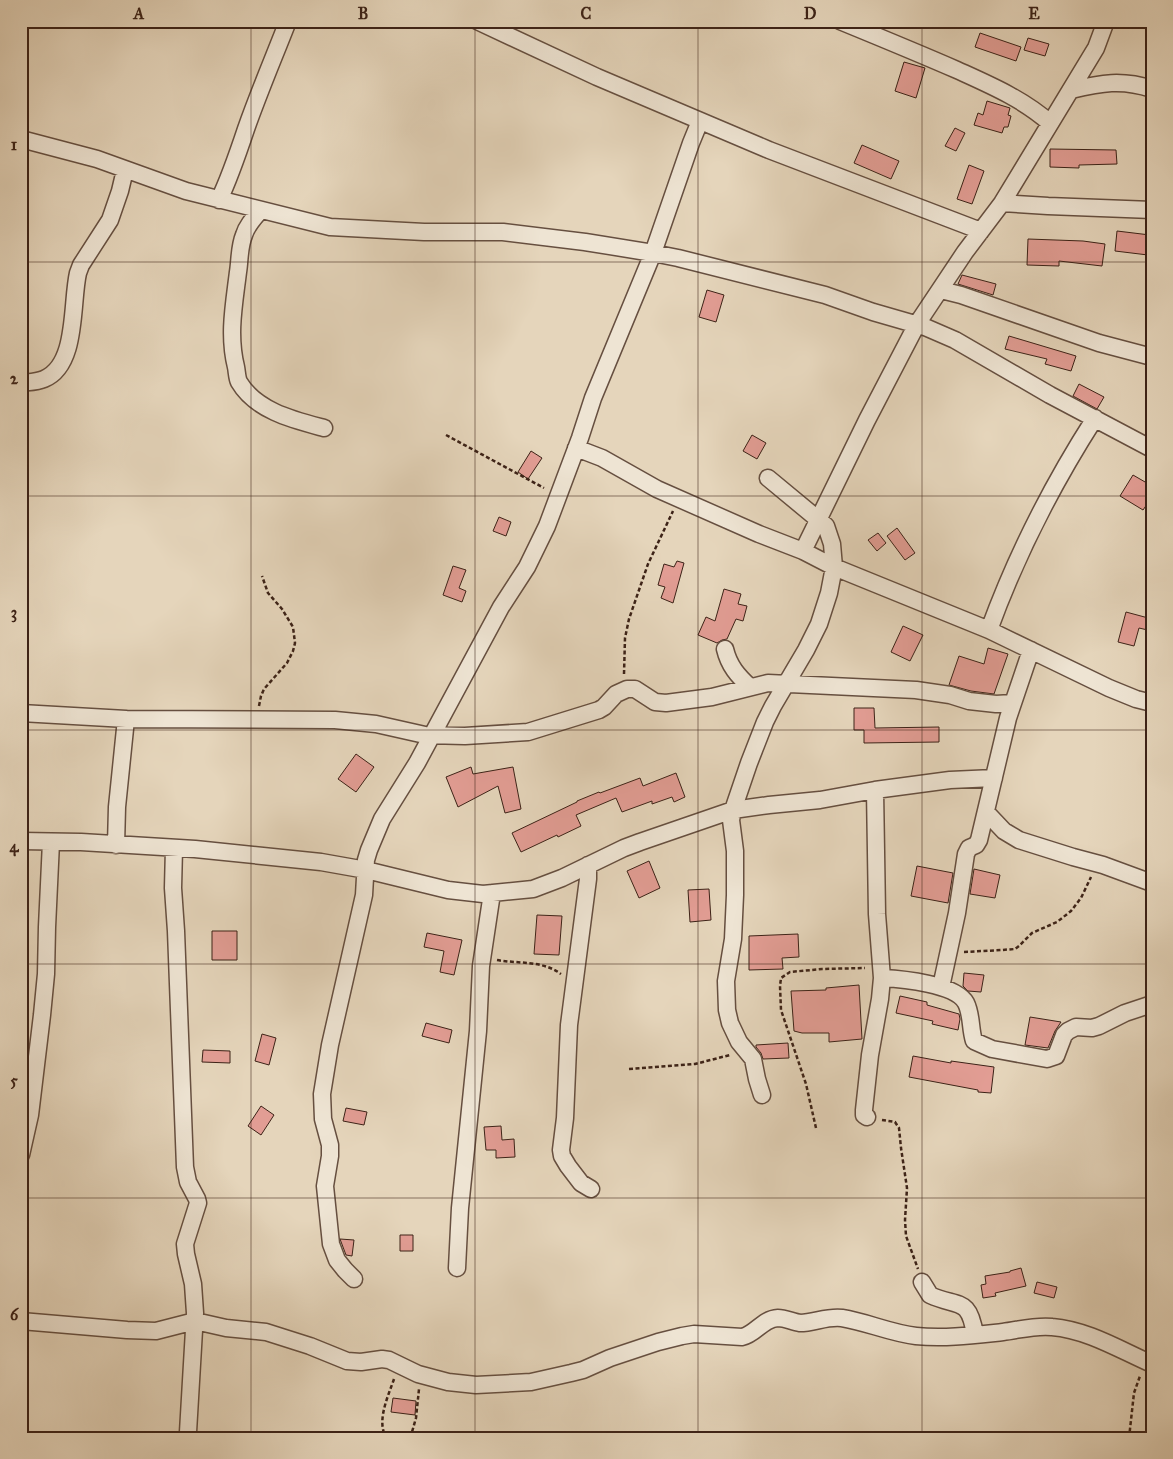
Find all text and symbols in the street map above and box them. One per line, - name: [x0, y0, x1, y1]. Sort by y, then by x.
- text: A: [133, 4, 145, 23]
- text: B: [358, 4, 368, 23]
- text: C: [581, 4, 592, 23]
- text: D: [804, 4, 817, 23]
- text: E: [1028, 4, 1040, 23]
- text: 1: [11, 135, 18, 154]
- text: 2: [10, 369, 19, 388]
- text: 3: [11, 603, 17, 623]
- text: 4: [10, 837, 20, 857]
- text: 5: [10, 1071, 18, 1090]
- text: 6: [10, 1305, 19, 1324]

